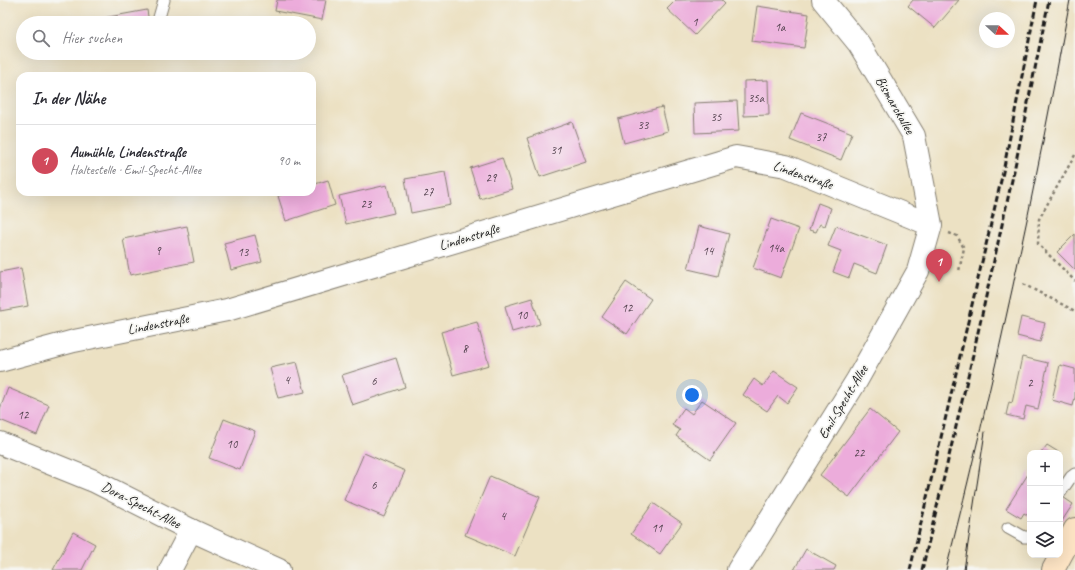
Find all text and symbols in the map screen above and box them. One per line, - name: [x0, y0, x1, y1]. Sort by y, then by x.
- north arrow: [979, 12, 1015, 48]
- house number: 1: [692, 14, 698, 30]
- search box: [16, 16, 316, 60]
- house number: 1a: [775, 19, 786, 35]
- icon: search: [30, 27, 52, 49]
- text: Hier suchen: [62, 29, 122, 48]
- street label: Bismarckallee: [872, 73, 919, 138]
- text: In der Nähe: [32, 88, 105, 109]
- house number: 35a: [748, 90, 765, 106]
- house number: 35: [711, 109, 722, 125]
- house number: 33: [638, 117, 650, 133]
- house number: 37: [816, 129, 827, 145]
- house number: 31: [551, 142, 562, 158]
- text: Aumühle, Lindenstraße: [70, 143, 186, 162]
- text: 1: [42, 153, 48, 169]
- text: 90 m: [278, 153, 300, 169]
- street label: Lindenstraße: [771, 157, 836, 194]
- text: Haltestelle · Emil-Specht-Allee: [70, 162, 201, 178]
- house number: 29: [486, 170, 498, 186]
- house number: 27: [423, 184, 434, 200]
- house number: 23: [361, 196, 373, 212]
- street label: Lindenstraße: [437, 219, 502, 254]
- house number: 14a: [768, 240, 785, 256]
- house number: 9: [155, 243, 162, 259]
- house number: 14: [703, 243, 715, 259]
- house number: 13: [238, 244, 250, 260]
- pin: 1: [926, 249, 952, 282]
- house number: 12: [622, 300, 634, 316]
- house number: 10: [517, 307, 529, 323]
- street label: Lindenstraße: [126, 309, 191, 338]
- house number: 8: [462, 341, 469, 357]
- street label: Emil-Specht-Allee: [814, 361, 872, 442]
- house number: 4: [284, 372, 291, 388]
- house number: 6: [371, 373, 377, 389]
- house number: 2: [1027, 375, 1034, 391]
- your location: [682, 385, 702, 405]
- house number: 12: [18, 407, 30, 423]
- house number: 10: [227, 436, 239, 452]
- house number: 22: [854, 445, 866, 461]
- map controls: [1027, 450, 1063, 558]
- button: +: [1027, 450, 1063, 486]
- house number: 6: [371, 477, 377, 493]
- street label: Dora-Specht-Allee: [99, 478, 185, 533]
- button: −: [1027, 486, 1063, 522]
- house number: 4: [500, 508, 507, 524]
- house number: 11: [652, 520, 663, 536]
- button: layers: [1027, 522, 1063, 558]

